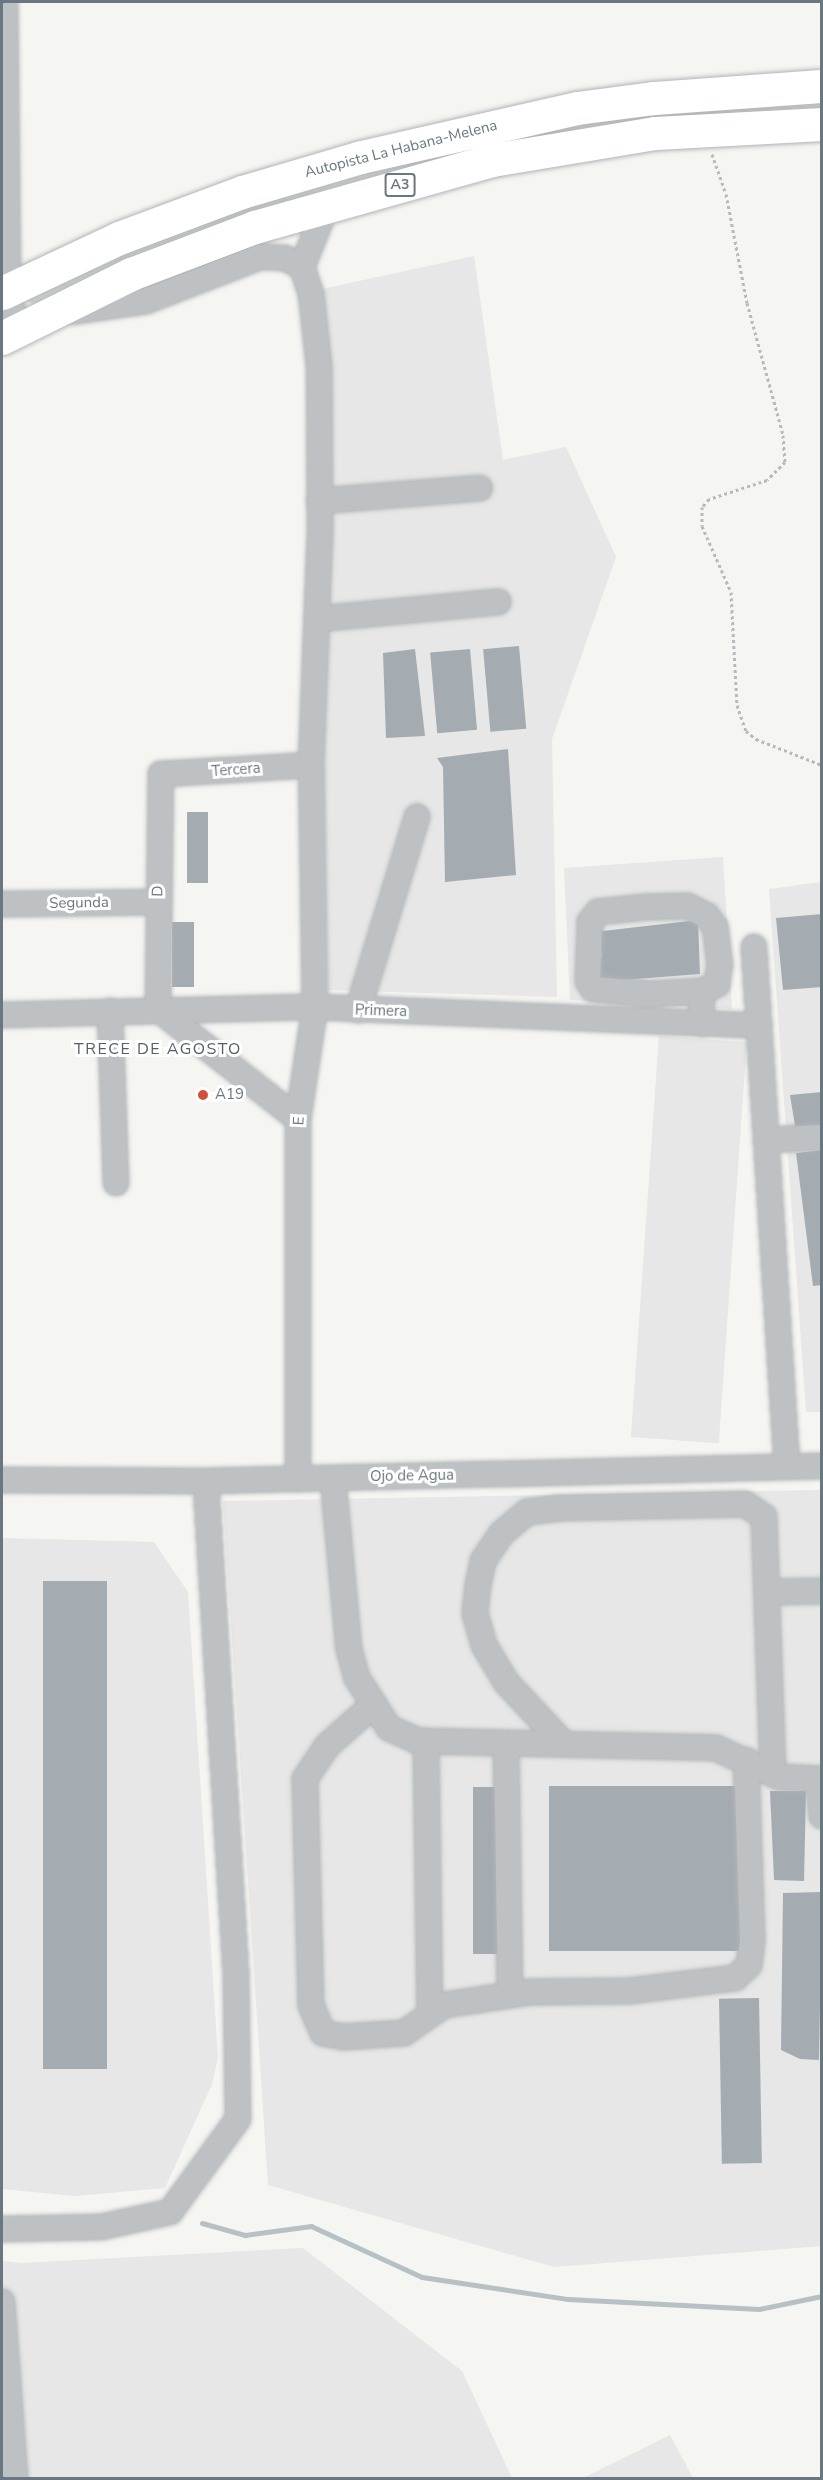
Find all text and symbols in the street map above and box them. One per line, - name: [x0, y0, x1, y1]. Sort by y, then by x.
- street label: Autopista La Habana-Melena: [303, 116, 499, 182]
- road number: A3: [384, 174, 416, 196]
- street label: Tercera: [211, 759, 261, 781]
- street label: D: [149, 885, 167, 897]
- street label: Segunda: [49, 893, 109, 913]
- street label: Primera: [355, 1001, 407, 1021]
- district label: TRECE DE AGOSTO: [74, 1039, 242, 1059]
- place label: A19: [215, 1086, 244, 1104]
- marker: A19: [196, 1088, 210, 1102]
- street label: E: [290, 1116, 308, 1126]
- street label: Ojo de Agua: [370, 1466, 454, 1486]

